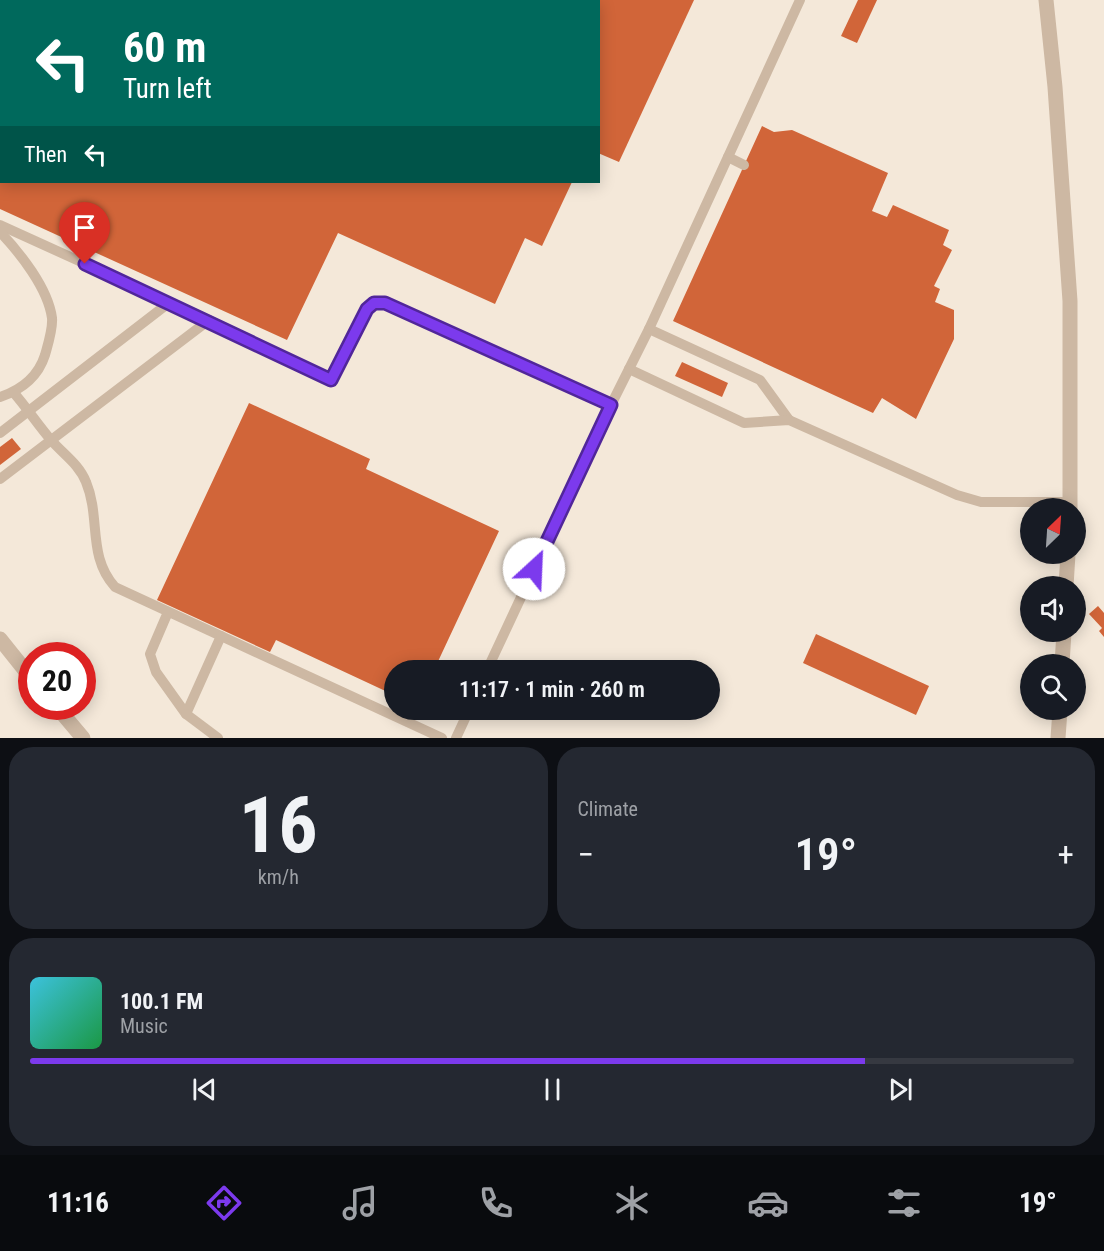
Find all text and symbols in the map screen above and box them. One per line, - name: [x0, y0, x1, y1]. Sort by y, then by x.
- text: 60 m: [123, 23, 206, 72]
- icon: left: [24, 24, 102, 102]
- text: Turn left: [123, 73, 212, 105]
- icon: left: [79, 138, 112, 171]
- text: Then: [24, 142, 67, 167]
- pin: [59, 202, 110, 264]
- icon: arrive: [68, 211, 101, 244]
- north arrow: [1020, 498, 1086, 564]
- map controls: [1020, 498, 1086, 720]
- position arrow: [502, 537, 566, 601]
- button: sound: [1020, 576, 1086, 642]
- speed limit sign: 20: [18, 642, 96, 720]
- button: search: [1020, 654, 1086, 720]
- text: 11:17 · 1 min · 260 m: [459, 677, 645, 702]
- text: 16: [239, 780, 318, 871]
- text: Climate: [578, 797, 638, 821]
- text: 19°: [794, 828, 857, 881]
- text: −: [578, 835, 594, 874]
- text: +: [1058, 835, 1074, 874]
- text: km/h: [258, 865, 299, 889]
- text: 100.1 FM: [120, 989, 203, 1014]
- text: Music: [120, 1014, 168, 1038]
- icon: previous: [188, 1073, 221, 1106]
- icon: pause: [536, 1073, 569, 1106]
- icon: next: [884, 1073, 917, 1106]
- icon: directions: [203, 1182, 245, 1224]
- icon: music: [339, 1182, 381, 1224]
- icon: phone: [475, 1182, 517, 1224]
- icon: climate: [611, 1182, 653, 1224]
- icon: car: [747, 1182, 789, 1224]
- icon: filters: [883, 1182, 925, 1224]
- text: 11:16: [47, 1187, 109, 1219]
- text: 19°: [1019, 1187, 1057, 1219]

